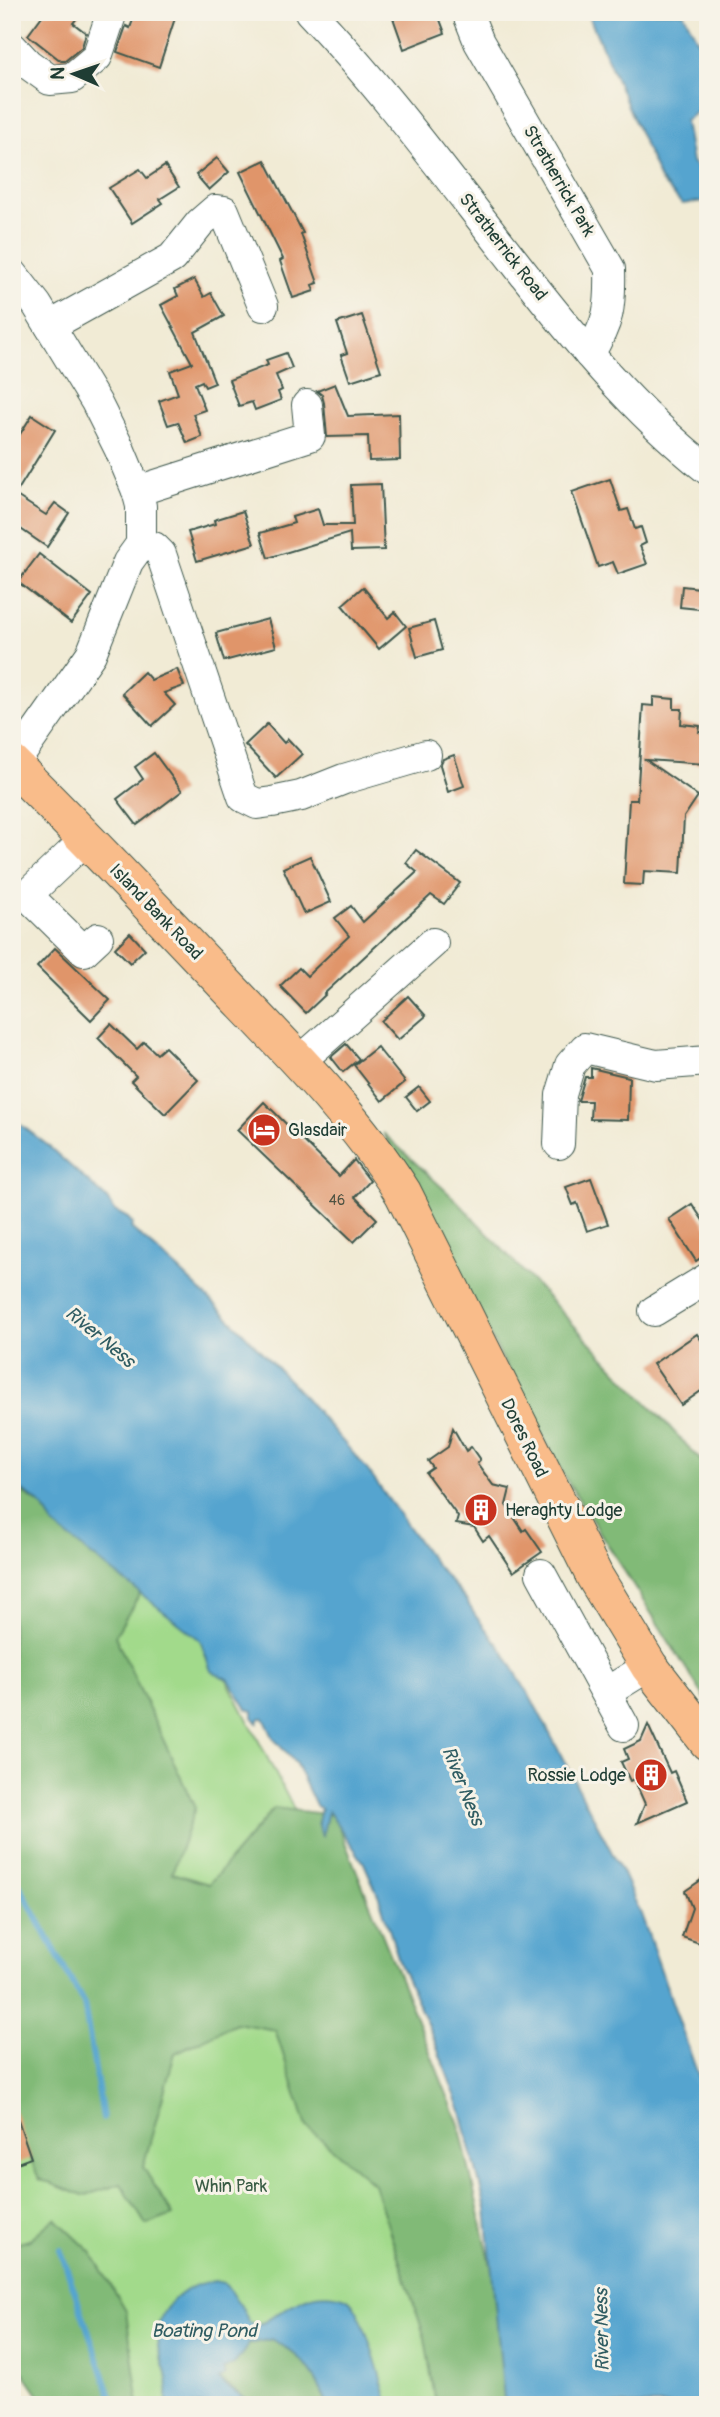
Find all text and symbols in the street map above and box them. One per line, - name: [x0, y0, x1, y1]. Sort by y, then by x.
- north arrow: [38, 38, 108, 108]
- text: N: [46, 66, 70, 80]
- street label: Stratherrick Park: [518, 121, 600, 241]
- street label: Stratherrick Road: [454, 189, 552, 305]
- street label: Island Bank Road: [104, 859, 208, 965]
- hotel icon: Glasdair: [245, 1111, 283, 1149]
- place label: Glasdair: [288, 1119, 348, 1142]
- house number: 46: [329, 1192, 345, 1209]
- water label: River Ness: [61, 1301, 141, 1374]
- street label: Dores Road: [495, 1395, 553, 1481]
- building icon: Heraghty Lodge: [462, 1491, 500, 1529]
- place label: Heraghty Lodge: [505, 1499, 622, 1522]
- water label: River Ness: [436, 1743, 491, 1831]
- building icon: Rossie Lodge: [632, 1756, 670, 1794]
- place label: Rossie Lodge: [527, 1764, 626, 1787]
- park label: Whin Park: [195, 2175, 268, 2198]
- water label: River Ness: [589, 2286, 615, 2372]
- water label: Boating Pond: [151, 2319, 259, 2343]

